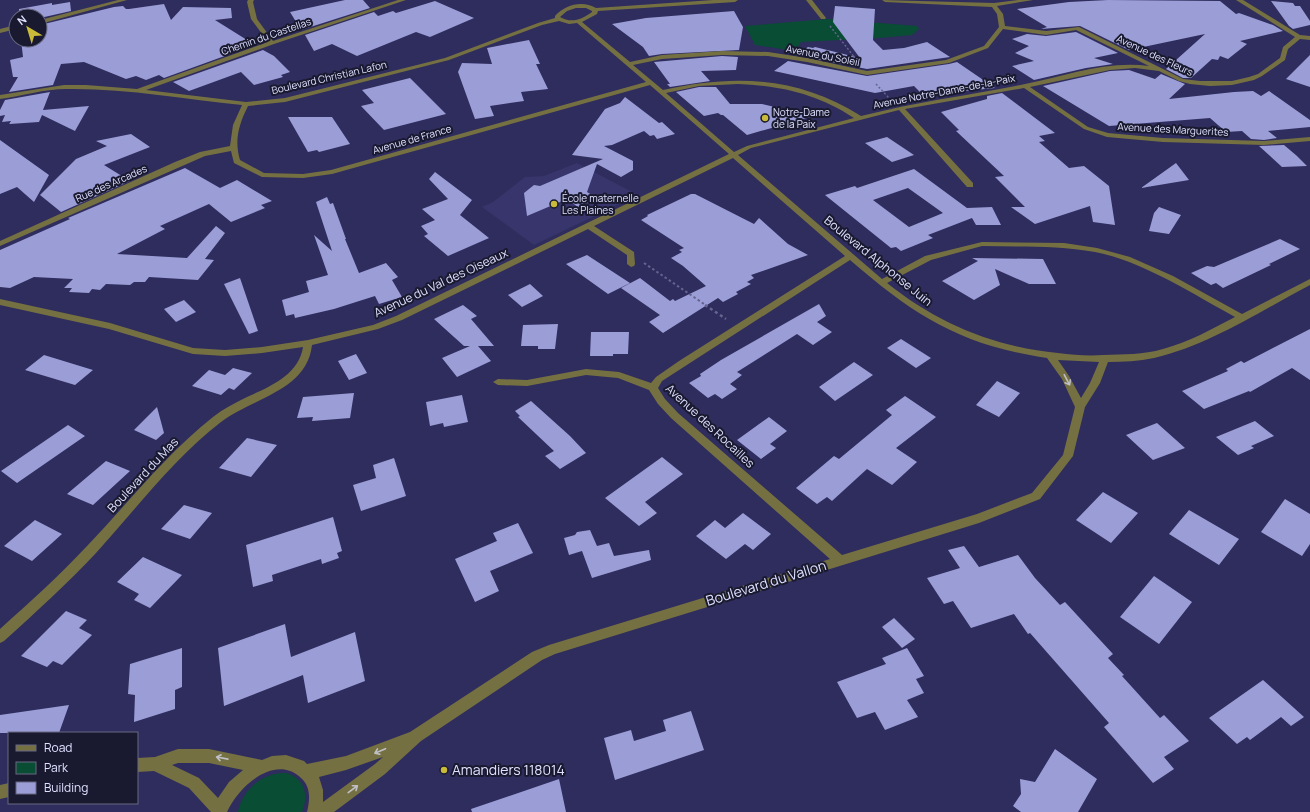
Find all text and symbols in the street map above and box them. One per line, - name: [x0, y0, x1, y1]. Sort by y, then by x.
- north arrow: [8, 8, 48, 48]
- text: N: [14, 11, 29, 28]
- street label: Chemin du Castellas: [219, 14, 313, 58]
- street label: Avenue des Fleurs: [1114, 31, 1196, 79]
- street label: Avenue du Soleil: [785, 41, 861, 69]
- street label: Boulevard Christian Lafon: [270, 57, 388, 97]
- street label: Avenue Notre-Dame-de-la-Paix: [872, 70, 1017, 112]
- place label: Notre-Dame de la Paix: [773, 105, 830, 131]
- marker: Notre-Dame de la Paix: [760, 113, 770, 123]
- street label: Avenue des Marguerites: [1117, 119, 1229, 139]
- street label: Avenue de France: [371, 121, 453, 157]
- street label: Rue des Arcades: [73, 161, 149, 205]
- place label: École maternelle Les Plaines: [562, 191, 639, 217]
- marker: École maternelle Les Plaines: [549, 199, 559, 209]
- street label: Boulevard Alphonse Juin: [821, 212, 936, 310]
- street label: Avenue du Val des Oiseaux: [371, 244, 511, 321]
- one-way arrow: [1064, 374, 1071, 386]
- street label: Avenue des Rocailles: [662, 380, 759, 471]
- street label: Boulevard du Mas: [103, 433, 182, 516]
- street label: Boulevard du Vallon: [703, 555, 828, 610]
- legend: [8, 732, 138, 804]
- text: Road: [44, 739, 72, 756]
- one-way arrow: [375, 748, 387, 755]
- one-way arrow: [216, 754, 229, 762]
- text: Park: [44, 759, 69, 776]
- place label: Amandiers 118014: [452, 760, 565, 779]
- marker: Amandiers 118014: [439, 765, 449, 775]
- text: Building: [44, 779, 88, 796]
- one-way arrow: [348, 785, 359, 794]

